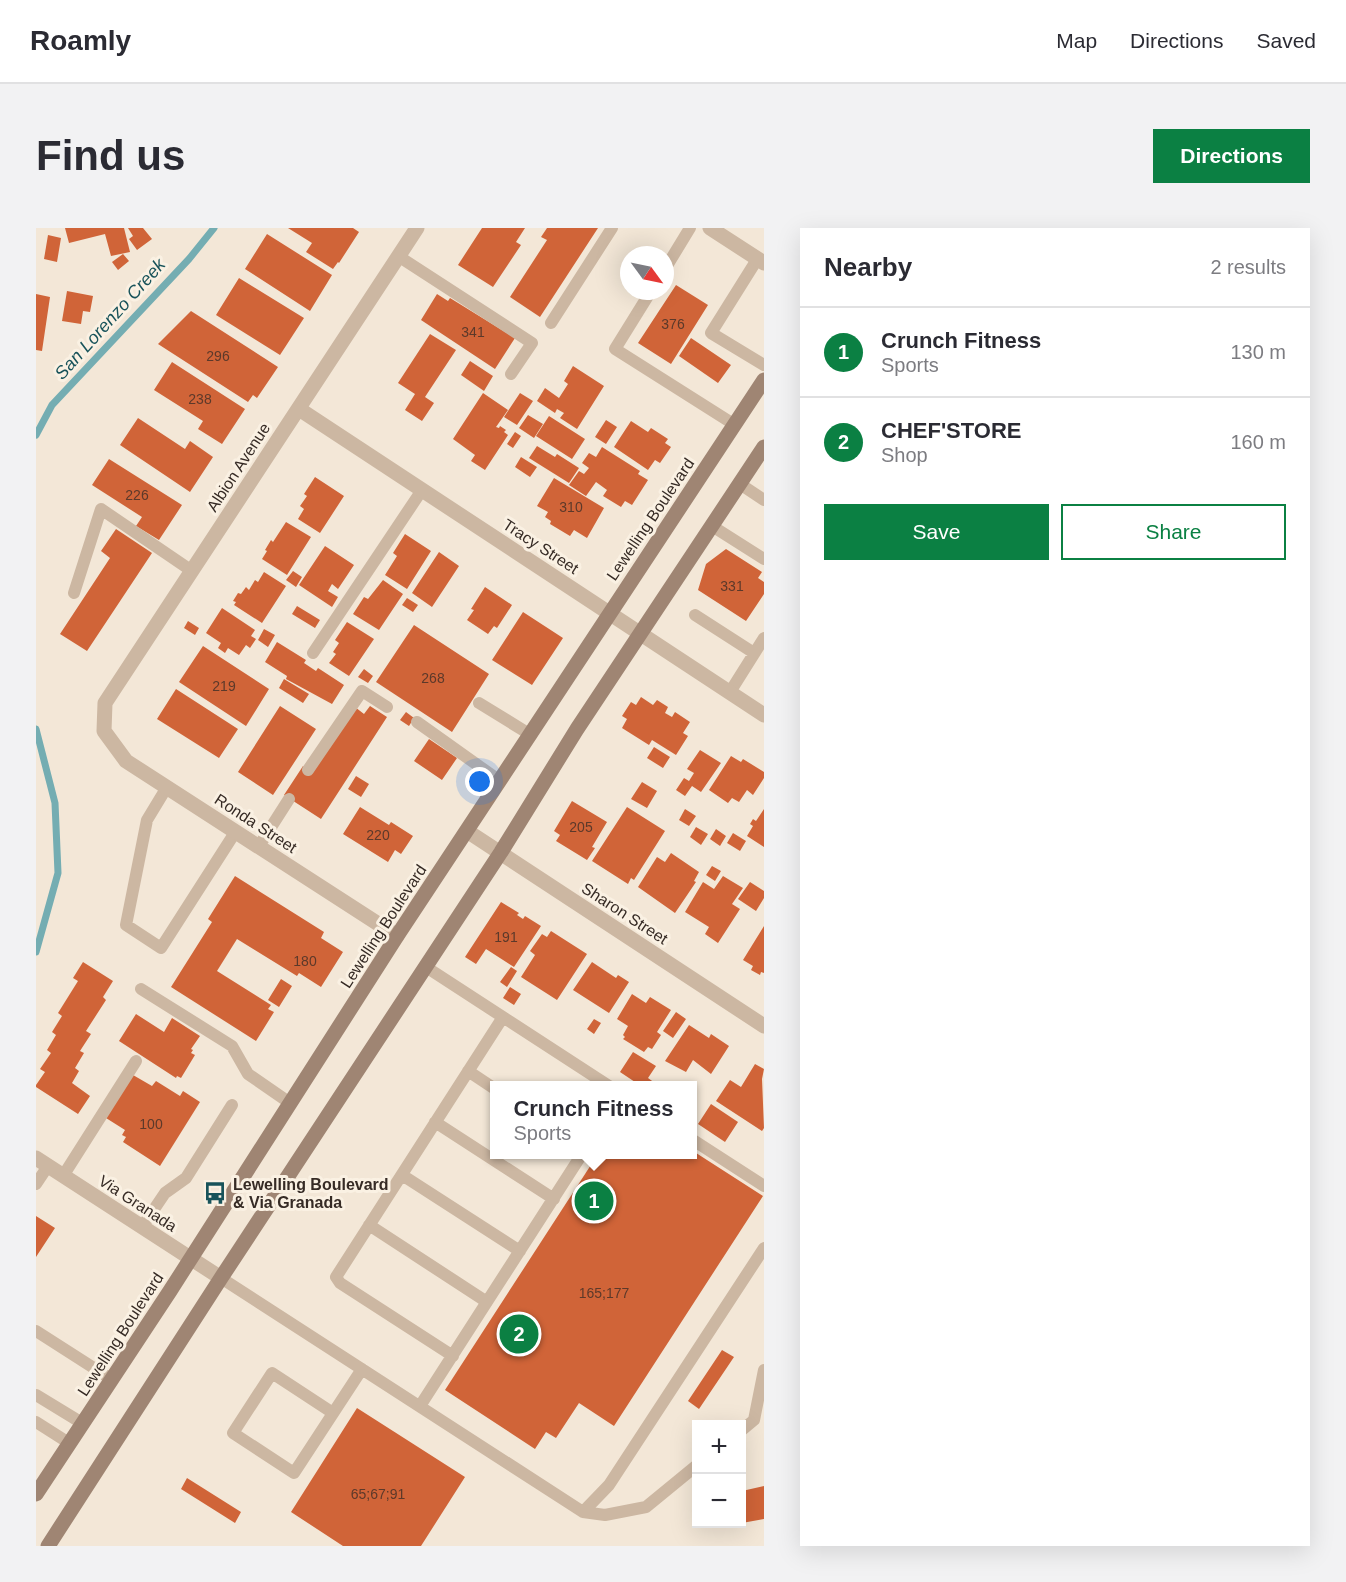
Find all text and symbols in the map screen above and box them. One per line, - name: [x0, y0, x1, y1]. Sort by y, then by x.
- text: Roamly: [30, 25, 131, 56]
- text: Map: [1056, 29, 1097, 52]
- text: Directions: [1130, 29, 1223, 52]
- text: Saved: [1256, 29, 1316, 52]
- button: Directions: [1153, 129, 1310, 183]
- text: Find us: [36, 132, 185, 179]
- north arrow: [620, 246, 674, 300]
- text: Nearby: [824, 252, 912, 282]
- water label: San Lorenzo Creek: [51, 254, 170, 383]
- text: 2 results: [1210, 256, 1286, 278]
- house number: 376: [661, 316, 685, 332]
- house number: 341: [461, 324, 485, 340]
- text: Crunch Fitness: [881, 328, 1041, 353]
- text: 1: [838, 341, 849, 363]
- text: 130 m: [1230, 341, 1286, 363]
- house number: 296: [206, 348, 230, 364]
- text: Sports: [881, 354, 939, 376]
- house number: 238: [188, 391, 212, 407]
- text: CHEF'STORE: [881, 418, 1022, 443]
- street label: Albion Avenue: [204, 420, 273, 515]
- text: 2: [838, 431, 849, 453]
- text: 160 m: [1230, 431, 1286, 453]
- text: Shop: [881, 444, 928, 466]
- street label: Lewelling Boulevard: [603, 455, 698, 583]
- house number: 226: [125, 487, 149, 503]
- house number: 310: [559, 499, 583, 515]
- button: Save: [824, 504, 1049, 560]
- button: Share: [1061, 504, 1286, 560]
- street label: Tracy Street: [500, 516, 582, 577]
- house number: 331: [720, 578, 744, 594]
- house number: 268: [421, 670, 445, 686]
- house number: 219: [212, 678, 236, 694]
- your location: [465, 767, 494, 796]
- street label: Ronda Street: [212, 791, 300, 857]
- house number: 205: [569, 819, 593, 835]
- house number: 220: [366, 827, 390, 843]
- street label: Lewelling Boulevard: [337, 862, 430, 991]
- street label: Sharon Street: [579, 879, 671, 948]
- house number: 191: [494, 929, 518, 945]
- house number: 180: [293, 953, 317, 969]
- popup: [490, 1081, 697, 1159]
- text: Crunch Fitness: [513, 1096, 674, 1121]
- house number: 100: [139, 1116, 163, 1132]
- text: Sports: [513, 1122, 571, 1144]
- street label: Via Granada: [96, 1172, 180, 1235]
- place label: Lewelling Boulevard & Via Granada: [233, 1176, 389, 1211]
- pin: 1: [574, 1178, 614, 1224]
- bus stop icon: Lewelling Boulevard & Via Granada: [202, 1180, 228, 1206]
- street label: Lewelling Boulevard: [74, 1270, 167, 1399]
- house number: 165;177: [579, 1285, 630, 1301]
- pin: 2: [500, 1312, 538, 1356]
- map controls: [692, 1420, 746, 1528]
- button: +: [692, 1420, 746, 1474]
- button: −: [692, 1474, 746, 1528]
- house number: 65;67;91: [351, 1486, 405, 1502]

